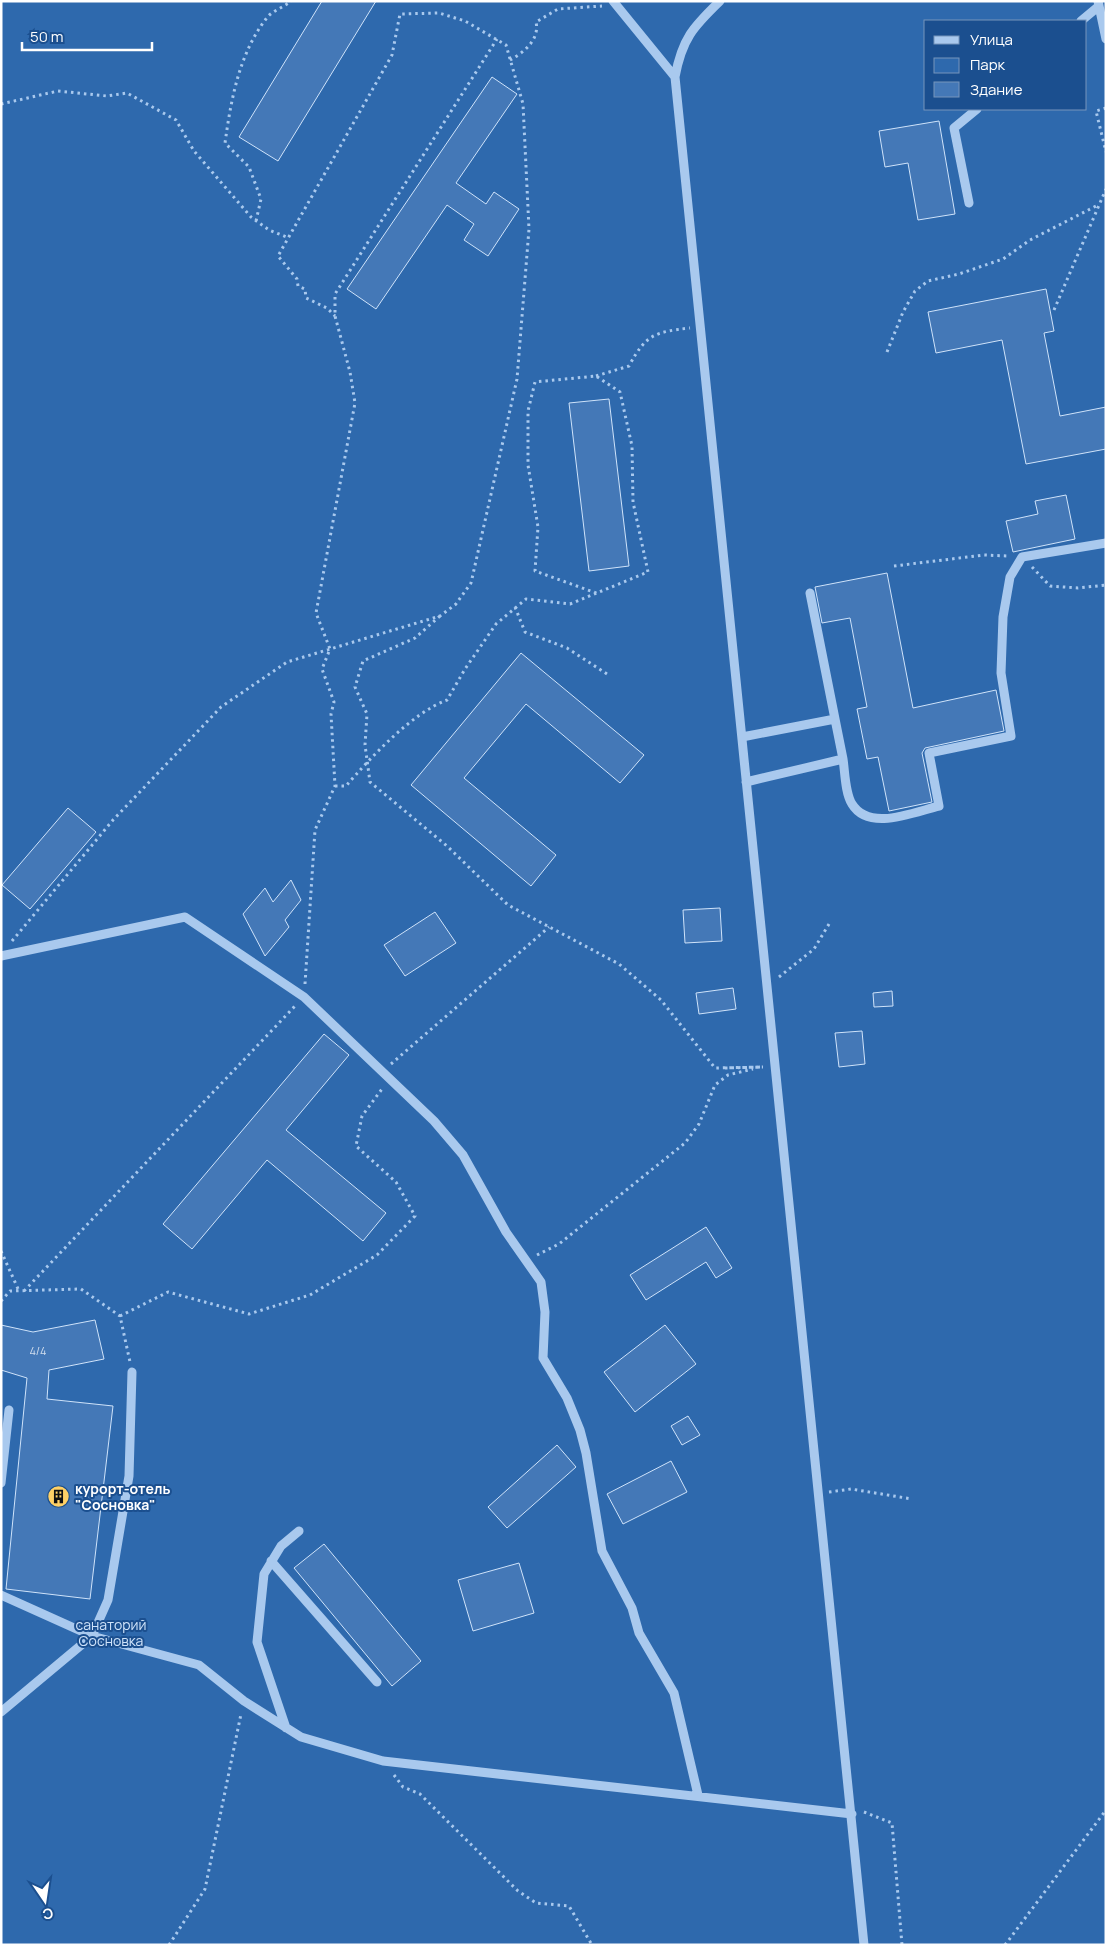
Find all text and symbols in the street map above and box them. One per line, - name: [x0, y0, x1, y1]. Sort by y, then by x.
- scale bar: [22, 20, 152, 52]
- legend: [924, 20, 1087, 110]
- text: 50 m: [30, 26, 64, 47]
- text: Улица: [970, 29, 1013, 50]
- text: Парк: [970, 54, 1006, 75]
- text: Здание: [970, 79, 1023, 100]
- house number: 4/4: [29, 1343, 47, 1358]
- place label: курорт-отель "Сосновка": [75, 1479, 170, 1514]
- building icon: курорт-отель "Сосновка": [47, 1485, 71, 1509]
- park label: санаторий Сосновка: [76, 1615, 146, 1650]
- north arrow: [20, 1876, 70, 1926]
- text: С: [41, 1904, 55, 1925]

